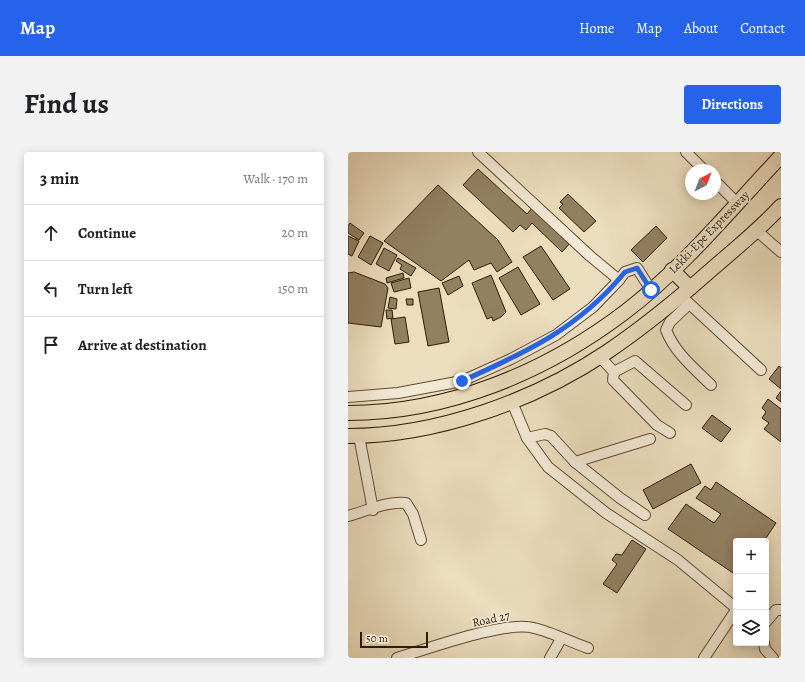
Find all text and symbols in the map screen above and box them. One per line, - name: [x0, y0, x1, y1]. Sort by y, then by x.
- text: Map: [20, 15, 55, 41]
- text: Home: [579, 19, 614, 38]
- text: Map: [636, 19, 662, 38]
- text: About: [684, 19, 718, 38]
- text: Contact: [740, 19, 785, 38]
- text: Find us: [24, 85, 109, 123]
- button: Directions: [684, 85, 781, 124]
- north arrow: [685, 164, 721, 200]
- text: 3 min: [40, 167, 79, 190]
- text: Walk · 170 m: [243, 170, 308, 187]
- street label: Lekki-Epe Expressway: [665, 186, 753, 277]
- icon: ahead: [40, 222, 62, 244]
- text: Continue: [78, 223, 136, 243]
- text: 20 m: [282, 224, 308, 241]
- icon: left: [40, 278, 62, 300]
- text: Turn left: [78, 279, 133, 299]
- text: 150 m: [278, 280, 308, 297]
- route start: [642, 281, 660, 299]
- icon: arrive: [40, 334, 62, 356]
- text: Arrive at destination: [78, 335, 207, 355]
- route end: [453, 372, 471, 390]
- map controls: [733, 538, 769, 646]
- button: +: [733, 538, 769, 574]
- button: −: [733, 574, 769, 610]
- street label: Road 27: [471, 607, 512, 631]
- button: layers: [733, 610, 769, 646]
- scale bar: [360, 630, 428, 649]
- text: 50 m: [366, 631, 388, 646]

